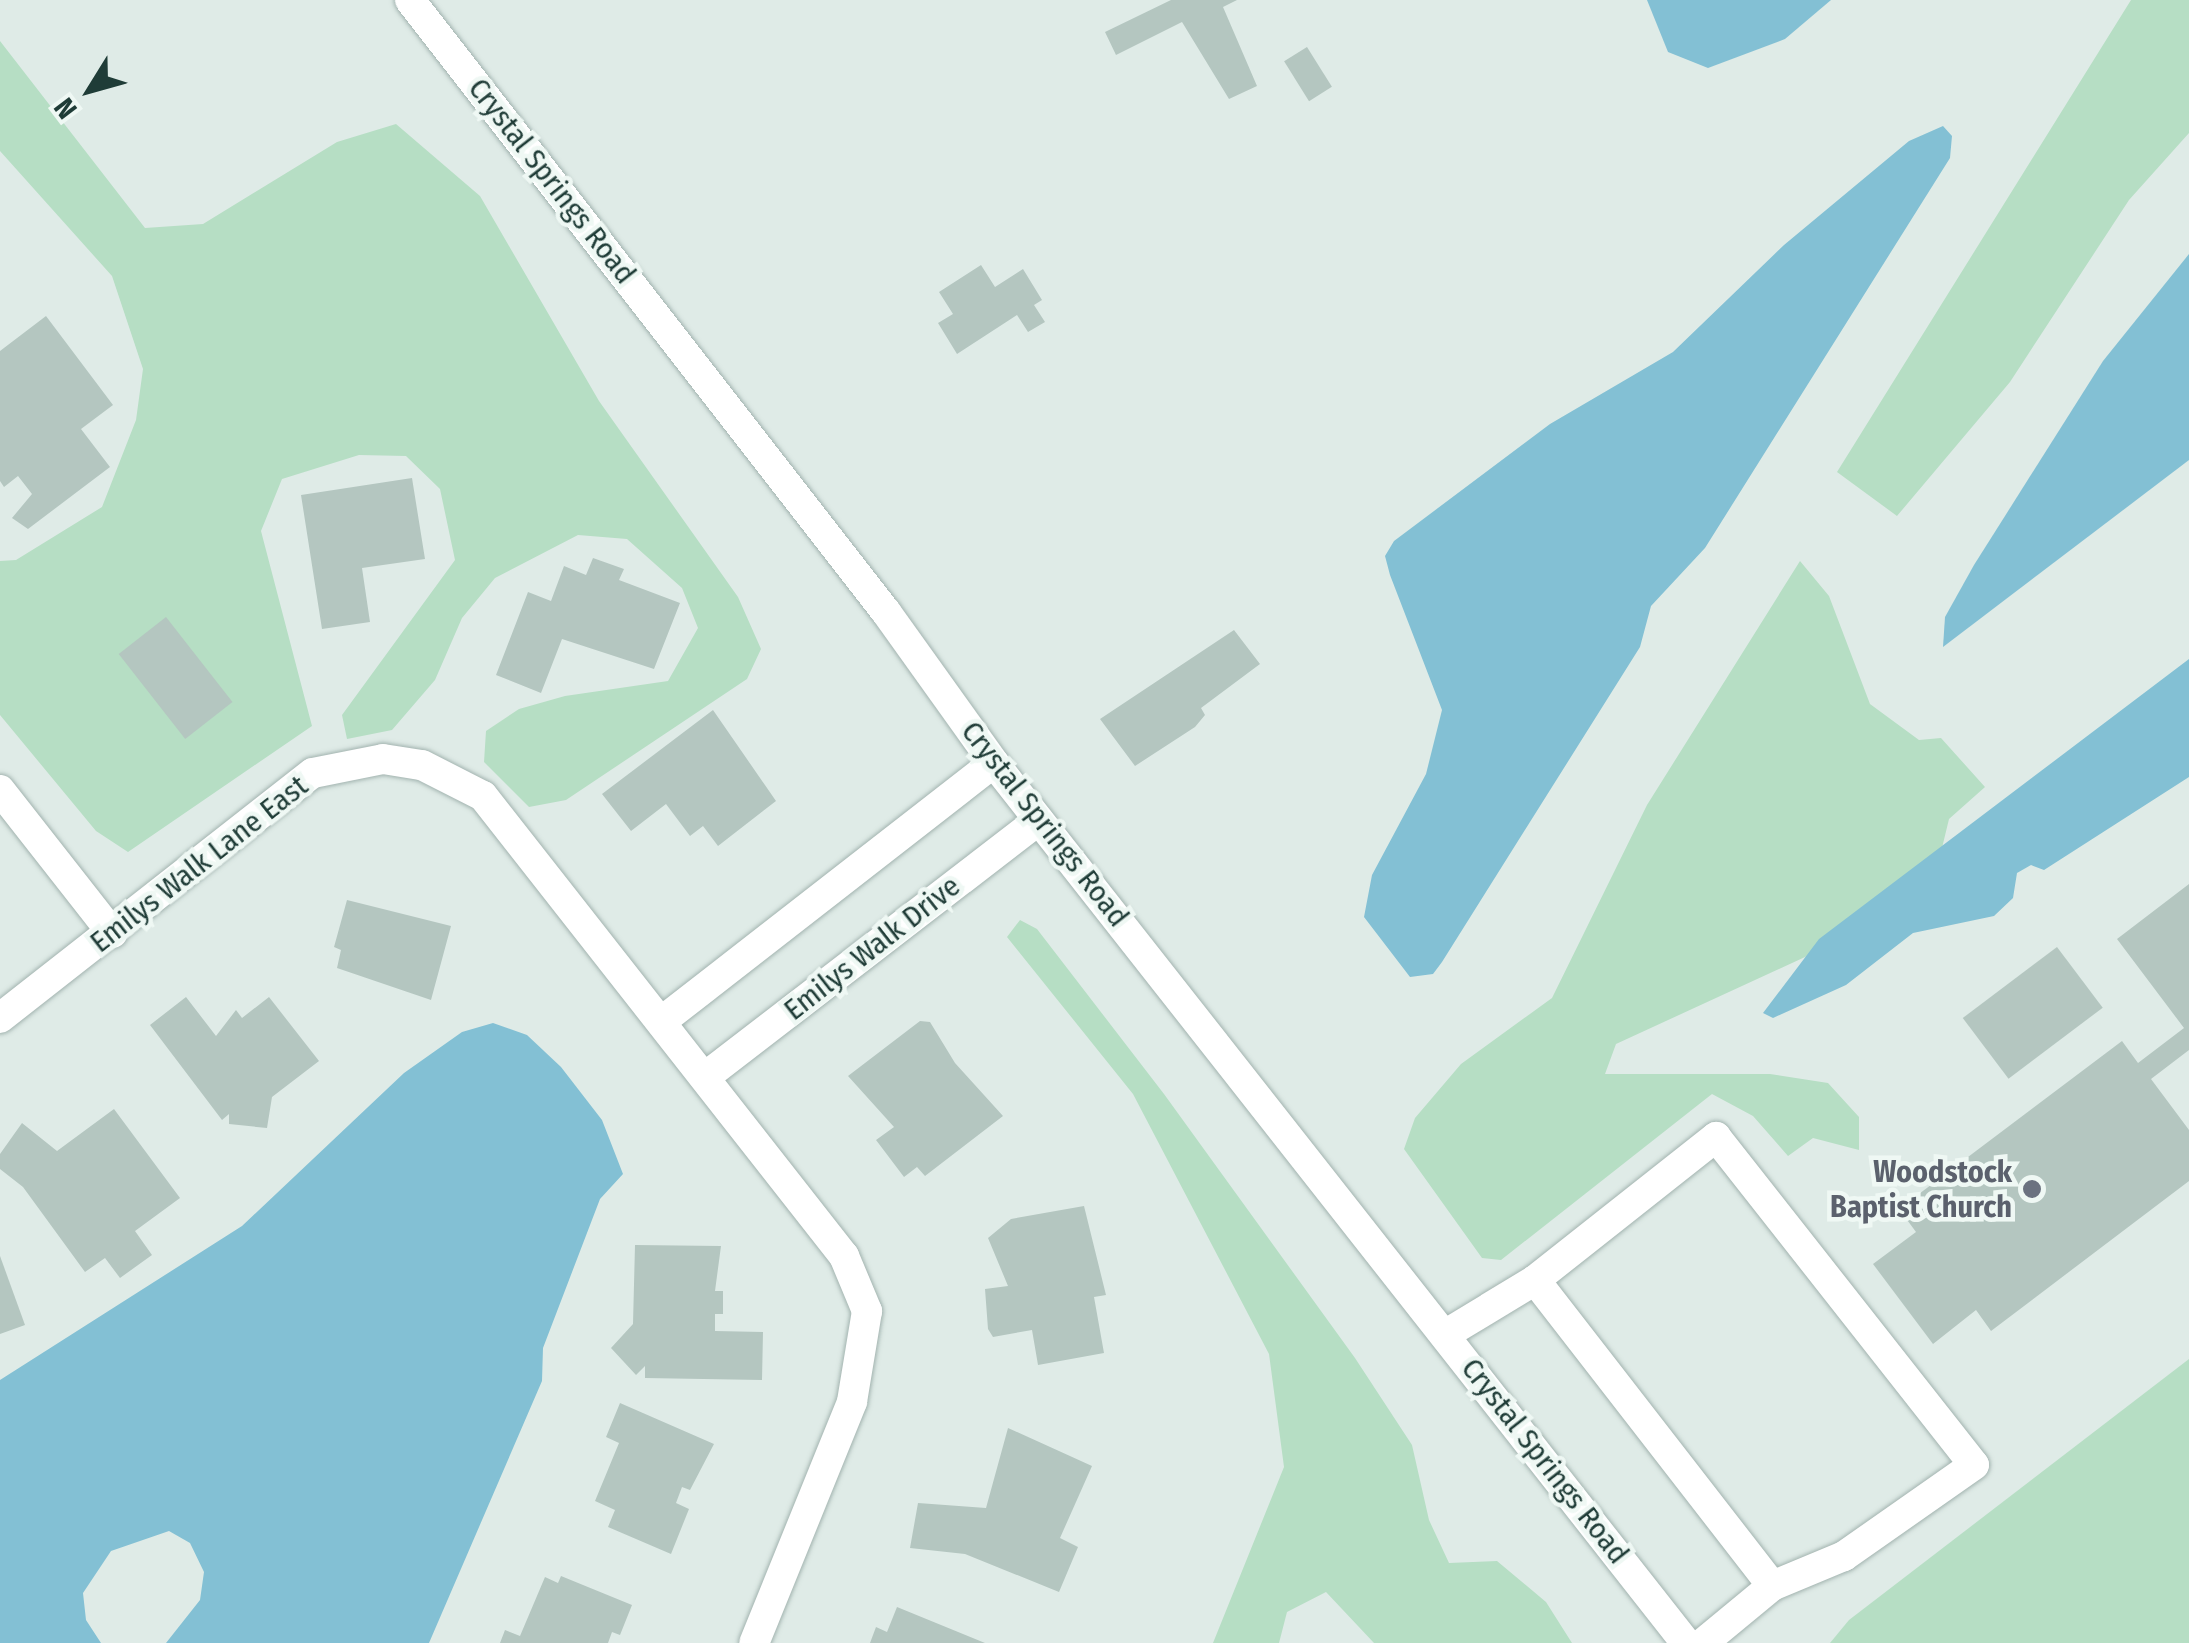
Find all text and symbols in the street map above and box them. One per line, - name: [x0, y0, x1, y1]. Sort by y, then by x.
- north arrow: [40, 40, 140, 140]
- street label: Crystal Springs Road: [461, 71, 643, 291]
- text: N: [47, 92, 84, 125]
- street label: Crystal Springs Road: [954, 714, 1136, 934]
- street label: Emilys Walk Lane East: [83, 768, 315, 960]
- street label: Emilys Walk Drive: [777, 868, 967, 1028]
- place label: Woodstock Baptist Church: [1830, 1154, 2012, 1224]
- marker: Woodstock Baptist Church: [2021, 1178, 2043, 1200]
- street label: Crystal Springs Road: [1454, 1351, 1636, 1571]

